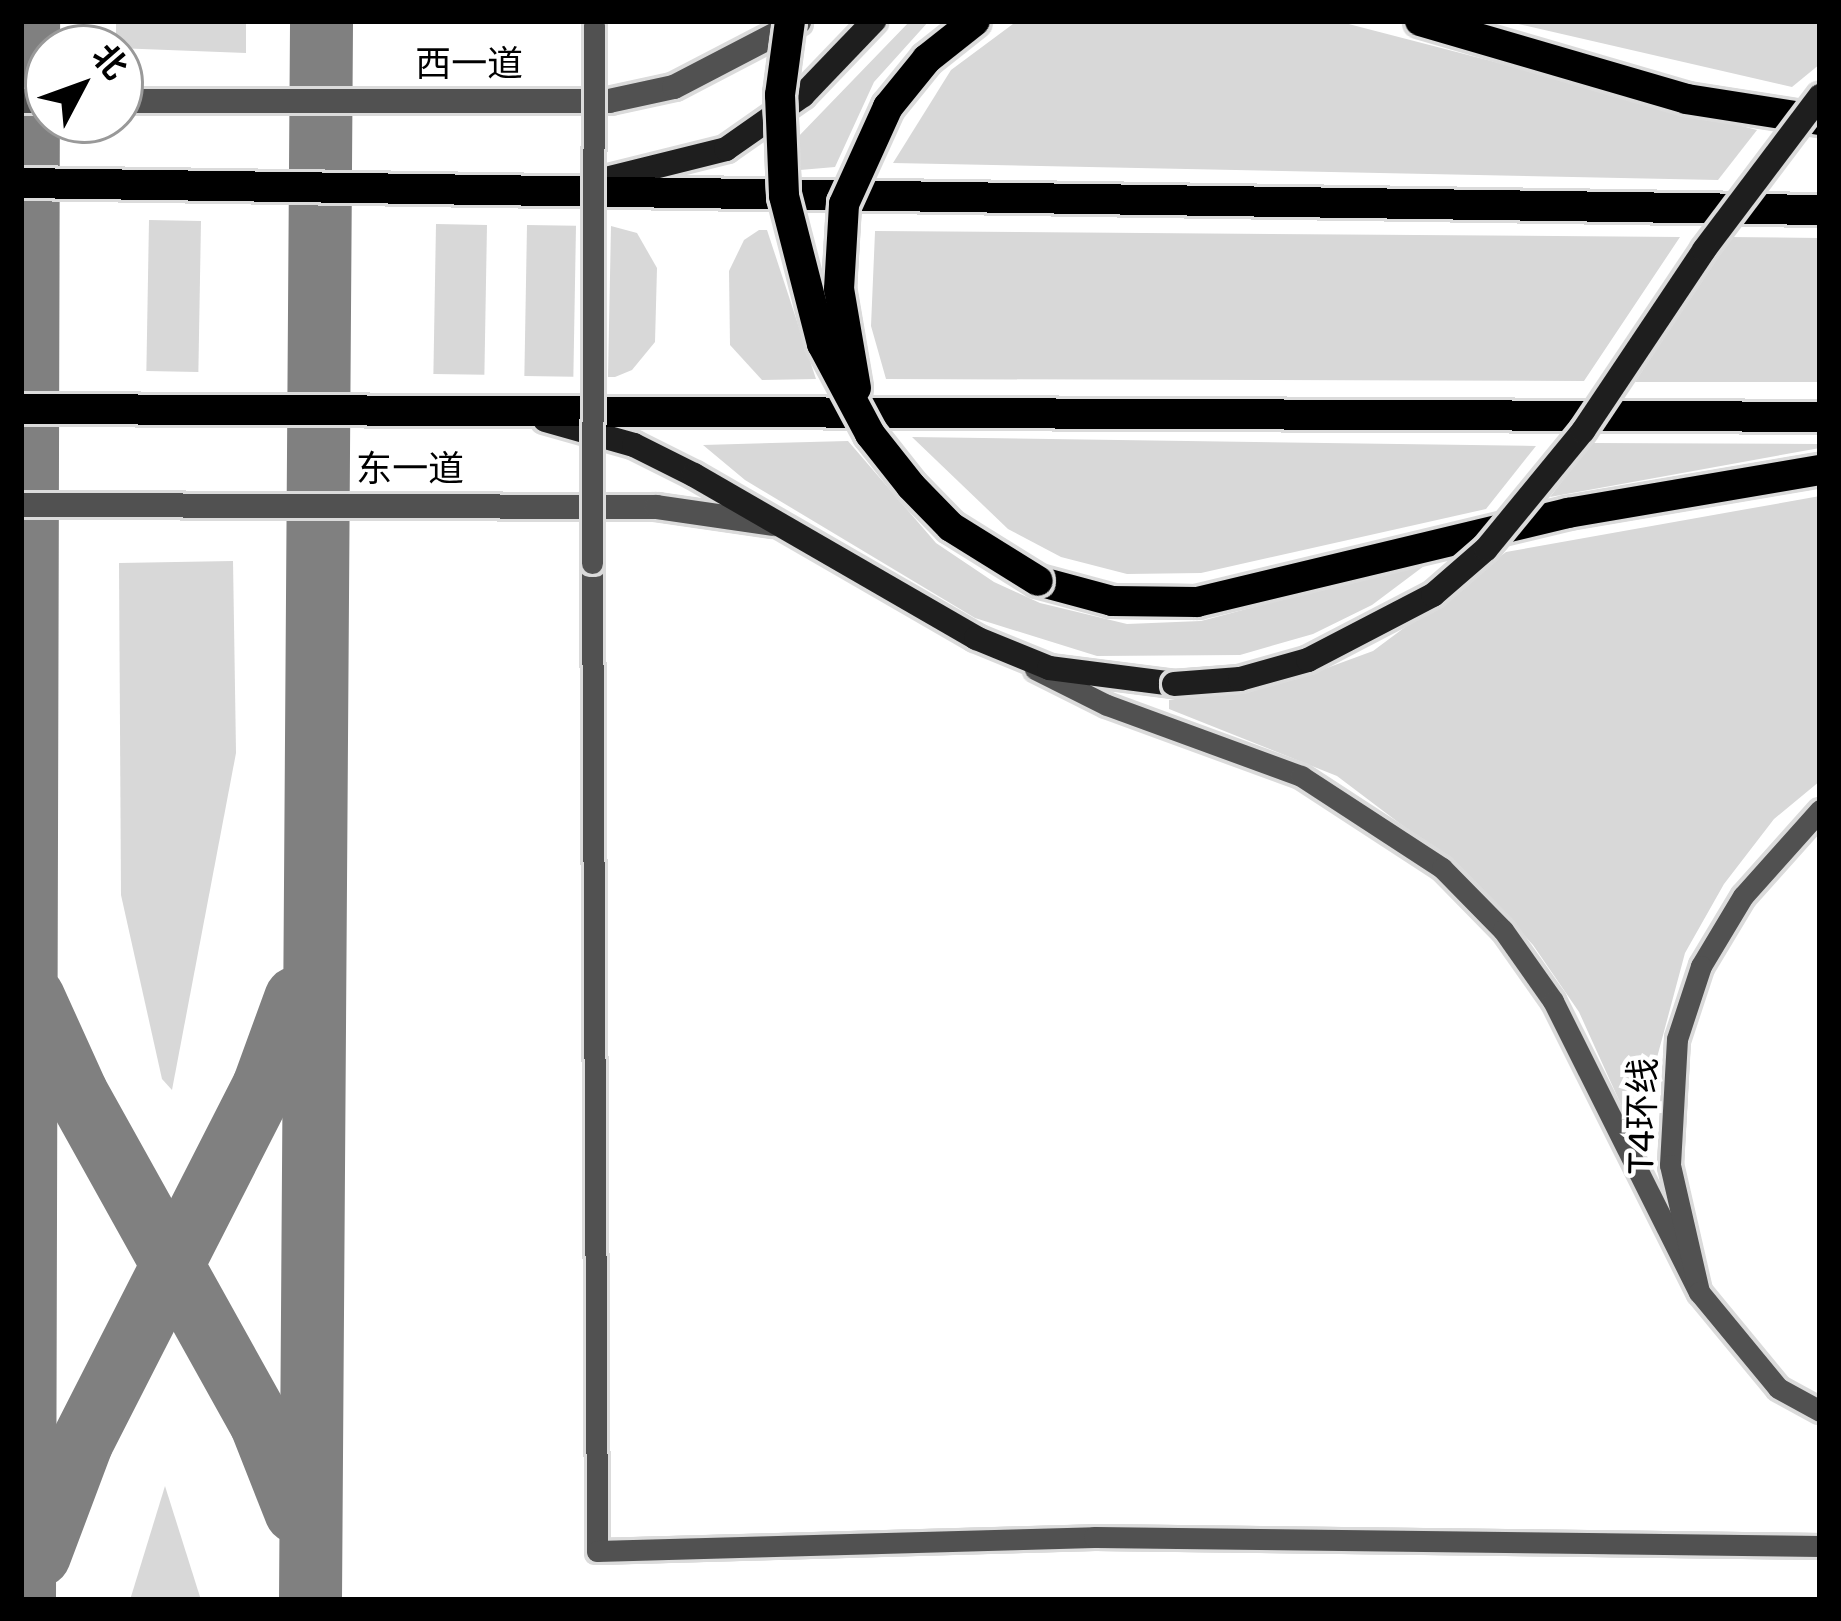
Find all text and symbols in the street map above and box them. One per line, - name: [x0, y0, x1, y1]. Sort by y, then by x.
- north arrow: [24, 24, 144, 144]
- text: 北: [84, 37, 135, 87]
- street label: 西一道: [415, 43, 523, 87]
- street label: 东一道: [356, 448, 464, 492]
- street label: T4环线: [1620, 1057, 1666, 1175]

